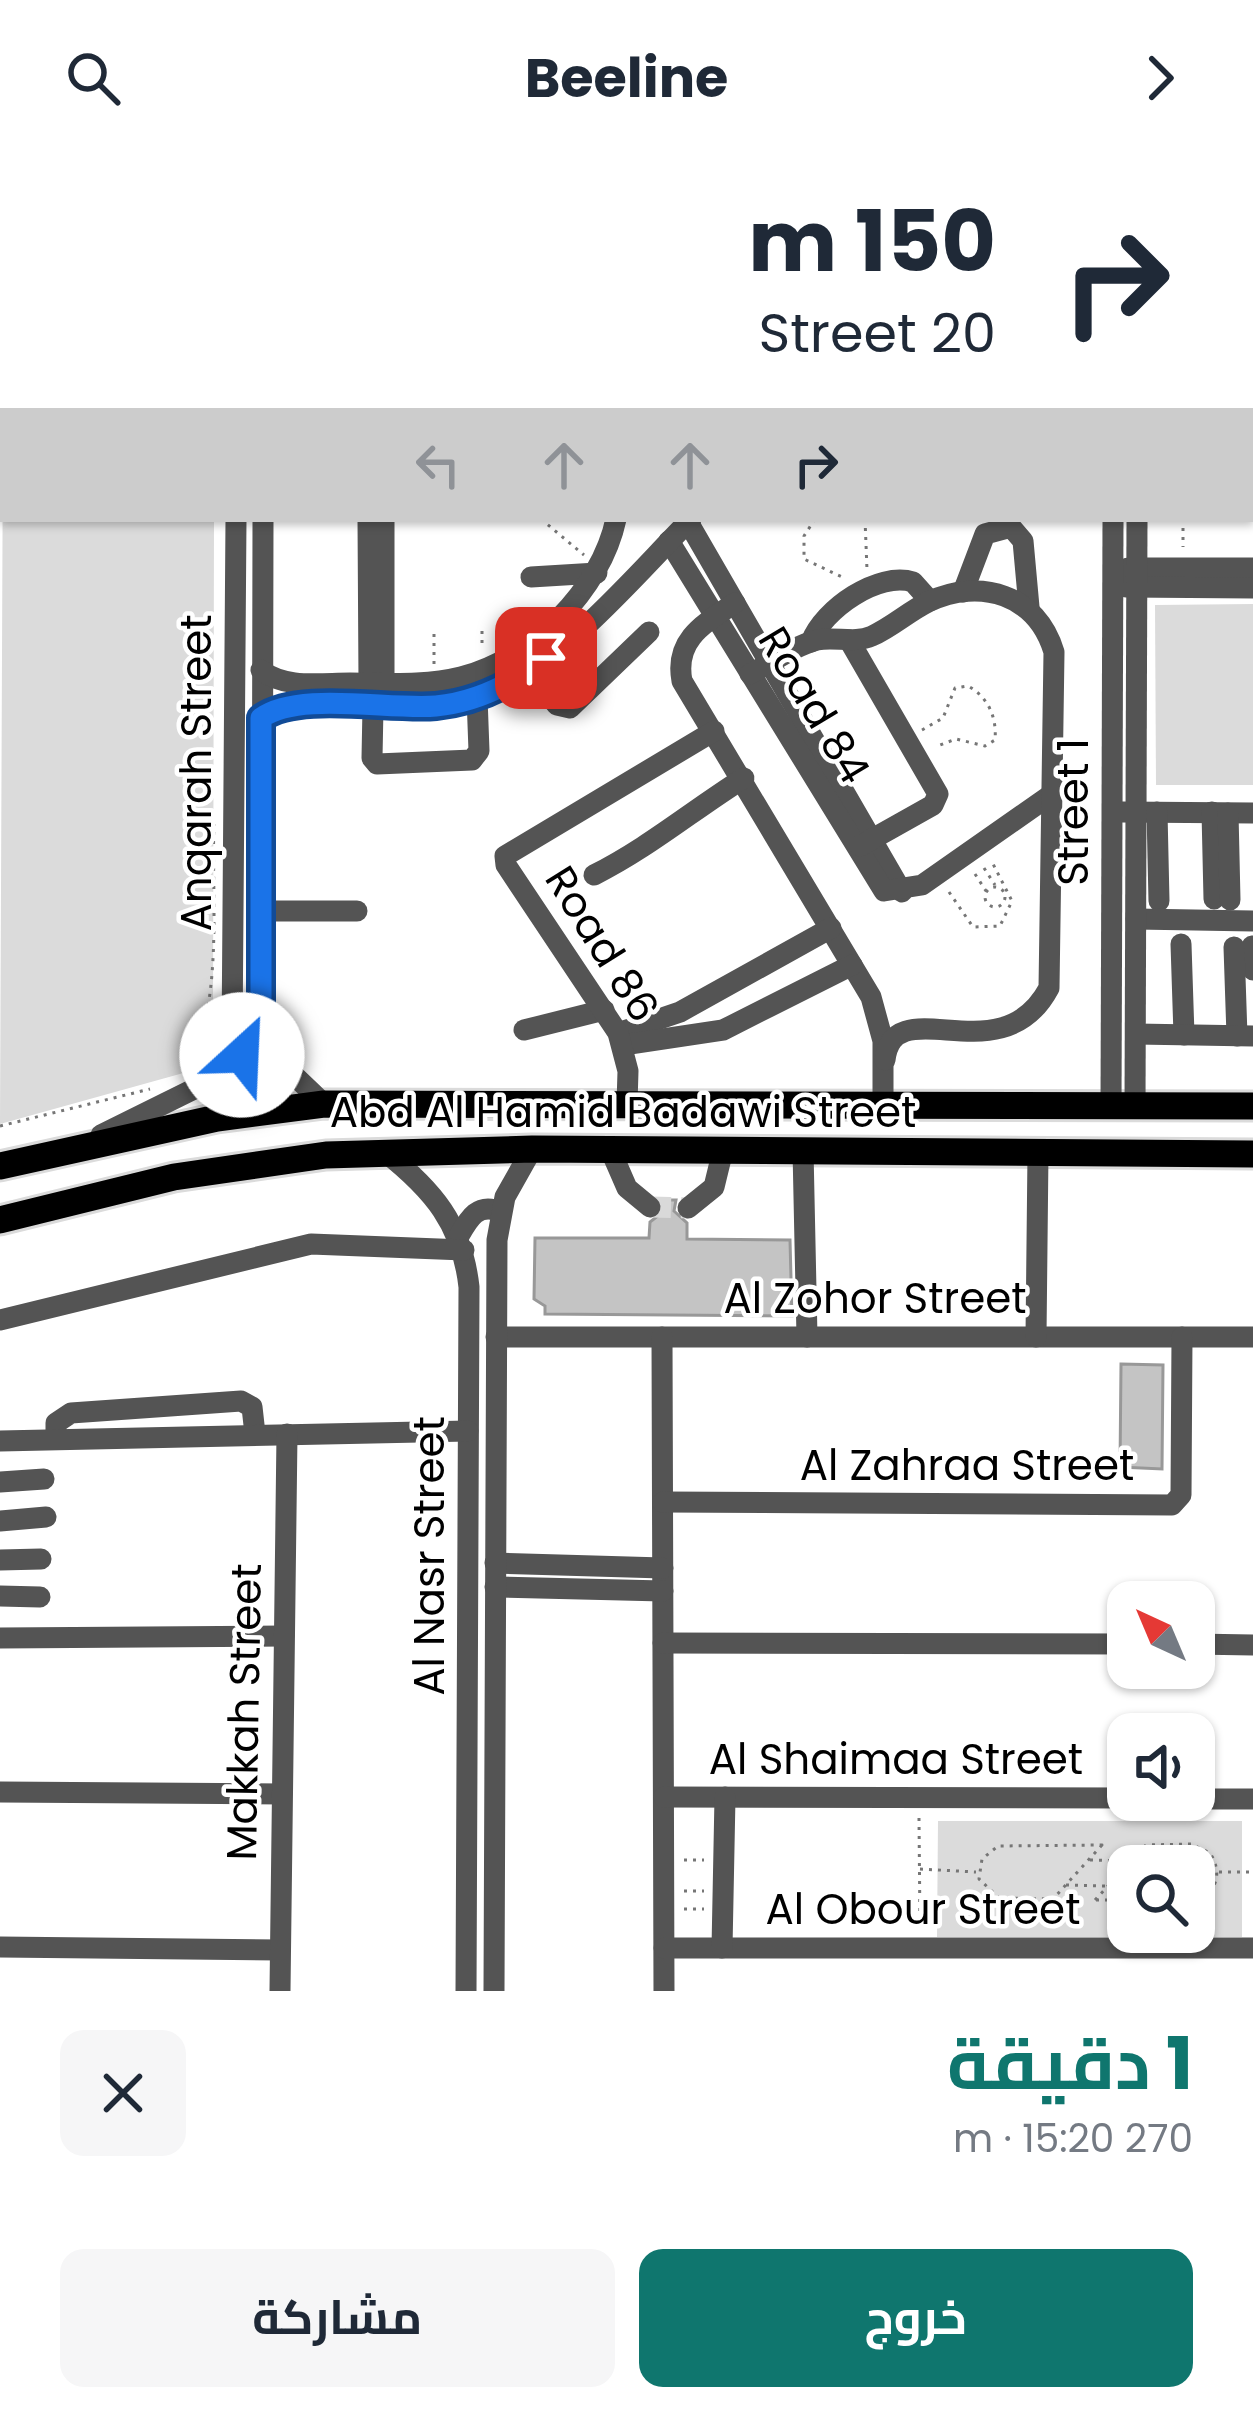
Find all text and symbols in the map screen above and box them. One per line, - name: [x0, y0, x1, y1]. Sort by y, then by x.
- text: Beeline: [525, 40, 728, 116]
- icon: search: [60, 45, 126, 111]
- icon: forward: [1127, 45, 1193, 111]
- text: 150 m: [748, 183, 996, 300]
- icon: right: [1038, 204, 1194, 360]
- text: Street 20: [759, 295, 996, 371]
- icon: left: [405, 432, 471, 498]
- icon: ahead: [531, 432, 597, 498]
- icon: ahead: [657, 432, 723, 498]
- icon: right: [783, 432, 849, 498]
- pin: [495, 607, 597, 709]
- street label: Anqarah Street: [167, 614, 226, 932]
- street label: Road 84: [744, 616, 884, 794]
- icon: arrive: [513, 625, 579, 691]
- street label: Street 1: [1044, 738, 1103, 886]
- street label: Road 86: [531, 855, 673, 1033]
- position arrow: [179, 992, 305, 1118]
- street label: Abd Al Hamid Badawi Street: [330, 1083, 916, 1142]
- street label: Al Zohor Street: [723, 1269, 1027, 1328]
- street label: Al Nasr Street: [400, 1416, 459, 1696]
- street label: Al Zahraa Street: [800, 1436, 1134, 1495]
- street label: Makkah Street: [212, 1563, 276, 1861]
- north arrow: [1107, 1581, 1215, 1689]
- map controls: [1107, 1581, 1215, 1953]
- button: sound: [1107, 1713, 1215, 1821]
- street label: Al Shaimaa Street: [709, 1730, 1083, 1789]
- button: search: [1107, 1845, 1215, 1953]
- street label: Al Obour Street: [766, 1880, 1080, 1939]
- text: 1 دقيقة: [947, 2013, 1193, 2114]
- button: close: [60, 2030, 186, 2156]
- text: 270 m · 15:20: [953, 2111, 1193, 2166]
- button: مشاركة: [60, 2249, 615, 2387]
- button: خروج: [639, 2249, 1193, 2387]

